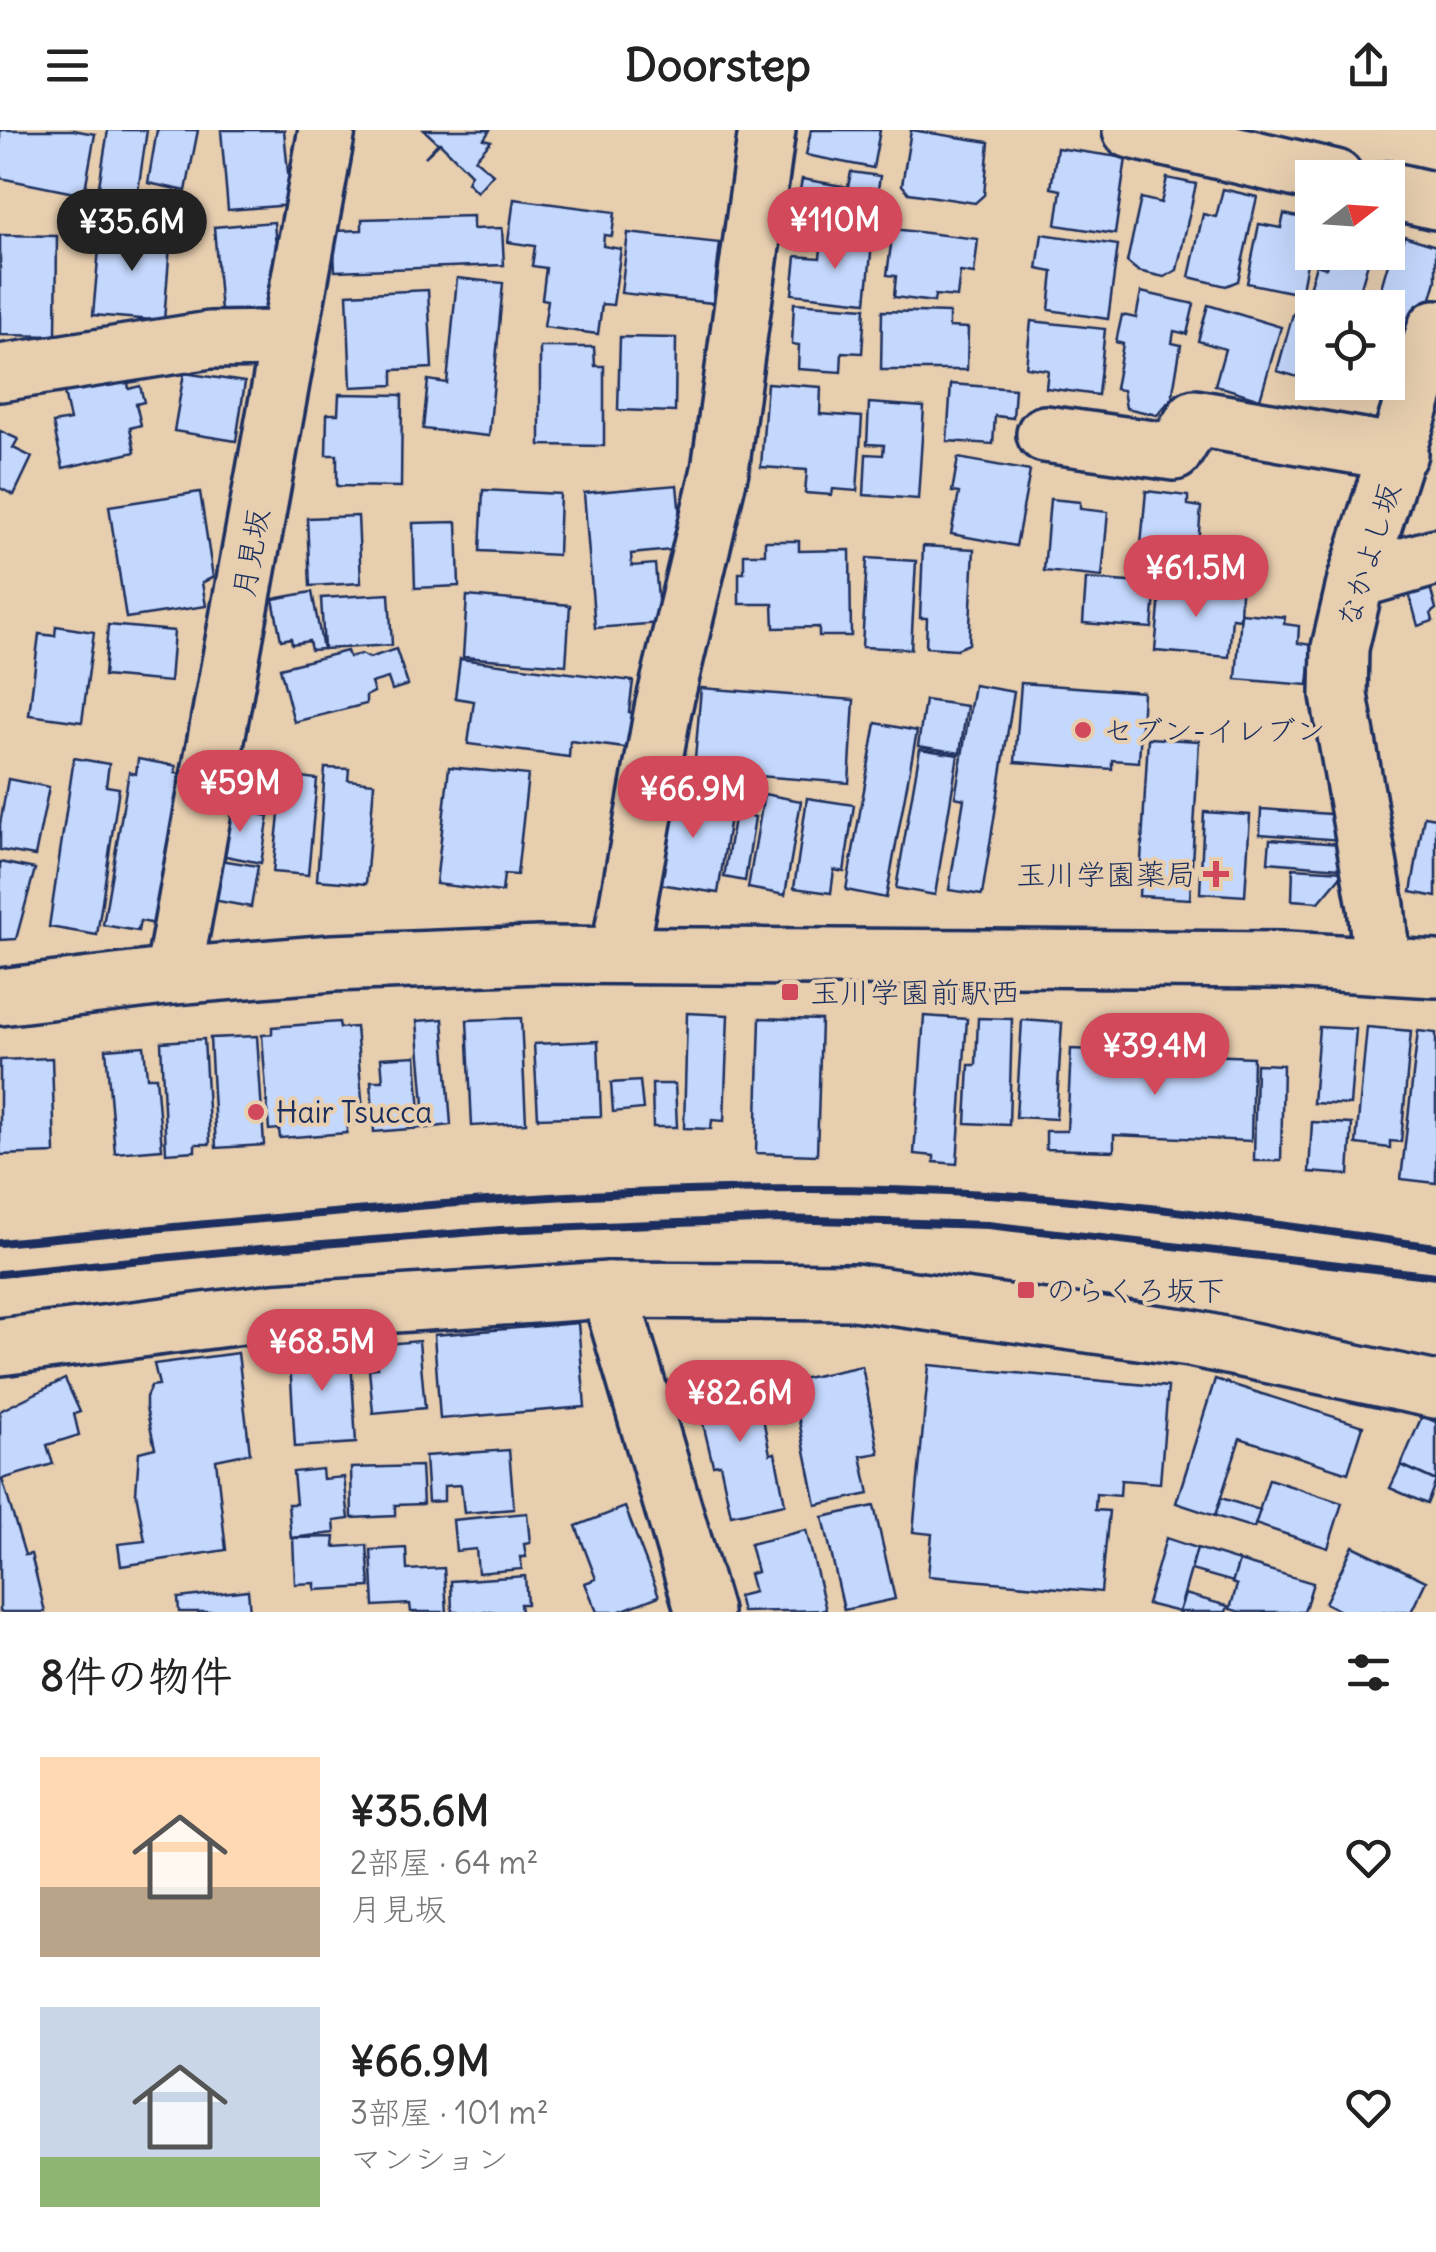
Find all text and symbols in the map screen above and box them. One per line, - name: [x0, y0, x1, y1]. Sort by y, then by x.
- text: Doorstep: [625, 37, 811, 93]
- icon: menu: [40, 38, 95, 93]
- icon: share: [1341, 38, 1396, 93]
- north arrow: [1295, 160, 1405, 270]
- map controls: [1295, 160, 1405, 400]
- pin: ¥110M: [765, 187, 905, 272]
- pin: ¥35.6M: [51, 189, 213, 274]
- text: ¥110M: [789, 199, 881, 240]
- text: ¥35.6M: [79, 201, 185, 242]
- button: locate: [1295, 290, 1405, 400]
- street label: なかよし坂: [1328, 478, 1408, 632]
- street label: 月見坂: [223, 505, 277, 601]
- pin: ¥61.5M: [1115, 535, 1277, 620]
- text: ¥61.5M: [1146, 547, 1246, 588]
- place label: セブン-イレブン: [1103, 711, 1326, 749]
- marker: セブン-イレブン: [1072, 719, 1094, 741]
- pin: ¥59M: [181, 750, 299, 835]
- pin: ¥66.9M: [612, 756, 774, 841]
- text: ¥59M: [199, 762, 281, 803]
- text: ¥66.9M: [640, 768, 746, 809]
- place label: 玉川学園薬局: [1016, 855, 1196, 893]
- marker: 玉川学園薬局: [1205, 863, 1227, 885]
- place label: 玉川学園前駅西: [810, 973, 1020, 1011]
- marker: 玉川学園前駅西: [779, 981, 801, 1003]
- pin: ¥39.4M: [1074, 1013, 1236, 1098]
- text: ¥39.4M: [1102, 1025, 1208, 1066]
- place label: Hair Tsucca: [276, 1093, 432, 1131]
- marker: Hair Tsucca: [245, 1101, 267, 1123]
- place label: のらくろ坂下: [1046, 1271, 1226, 1309]
- marker: のらくろ坂下: [1015, 1279, 1037, 1301]
- pin: ¥68.5M: [241, 1309, 403, 1394]
- text: ¥68.5M: [269, 1321, 375, 1362]
- pin: ¥82.6M: [659, 1360, 821, 1445]
- text: ¥82.6M: [687, 1372, 793, 1413]
- icon: filters: [1341, 1645, 1396, 1700]
- text: 8件の物件: [40, 1650, 232, 1702]
- text: ¥35.6M: [350, 1785, 490, 1837]
- icon: home: [120, 1797, 240, 1917]
- icon: heart: [1341, 1830, 1396, 1885]
- text: 2部屋 · 64 m²: [350, 1842, 538, 1883]
- text: 月見坂: [350, 1888, 446, 1929]
- text: ¥66.9M: [350, 2035, 490, 2087]
- icon: home: [120, 2047, 240, 2167]
- icon: heart: [1341, 2080, 1396, 2135]
- text: 3部屋 · 101 m²: [350, 2092, 549, 2133]
- text: マンション: [350, 2138, 509, 2179]

